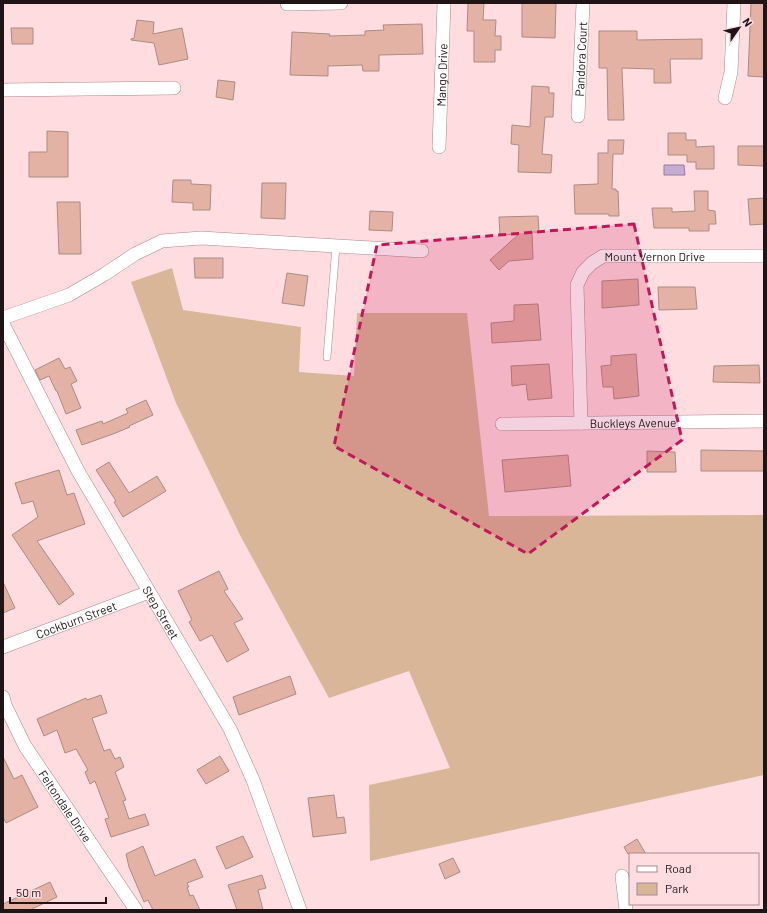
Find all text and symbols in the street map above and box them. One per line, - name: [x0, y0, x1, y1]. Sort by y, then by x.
- north arrow: [719, 8, 759, 48]
- text: N: [740, 15, 755, 29]
- street label: Pandora Court: [572, 21, 589, 97]
- street label: Mango Drive: [433, 43, 450, 107]
- street label: Mount Vernon Drive: [605, 249, 705, 263]
- street label: Buckleys Avenue: [590, 415, 676, 430]
- street label: Step Street: [140, 583, 182, 641]
- street label: Cockburn Street: [34, 598, 118, 641]
- street label: Feltondale Drive: [36, 767, 95, 844]
- legend: [629, 853, 759, 905]
- text: Road: [665, 861, 692, 875]
- scale bar: [10, 879, 106, 905]
- text: Park: [665, 881, 689, 895]
- text: 50 m: [16, 885, 41, 899]

